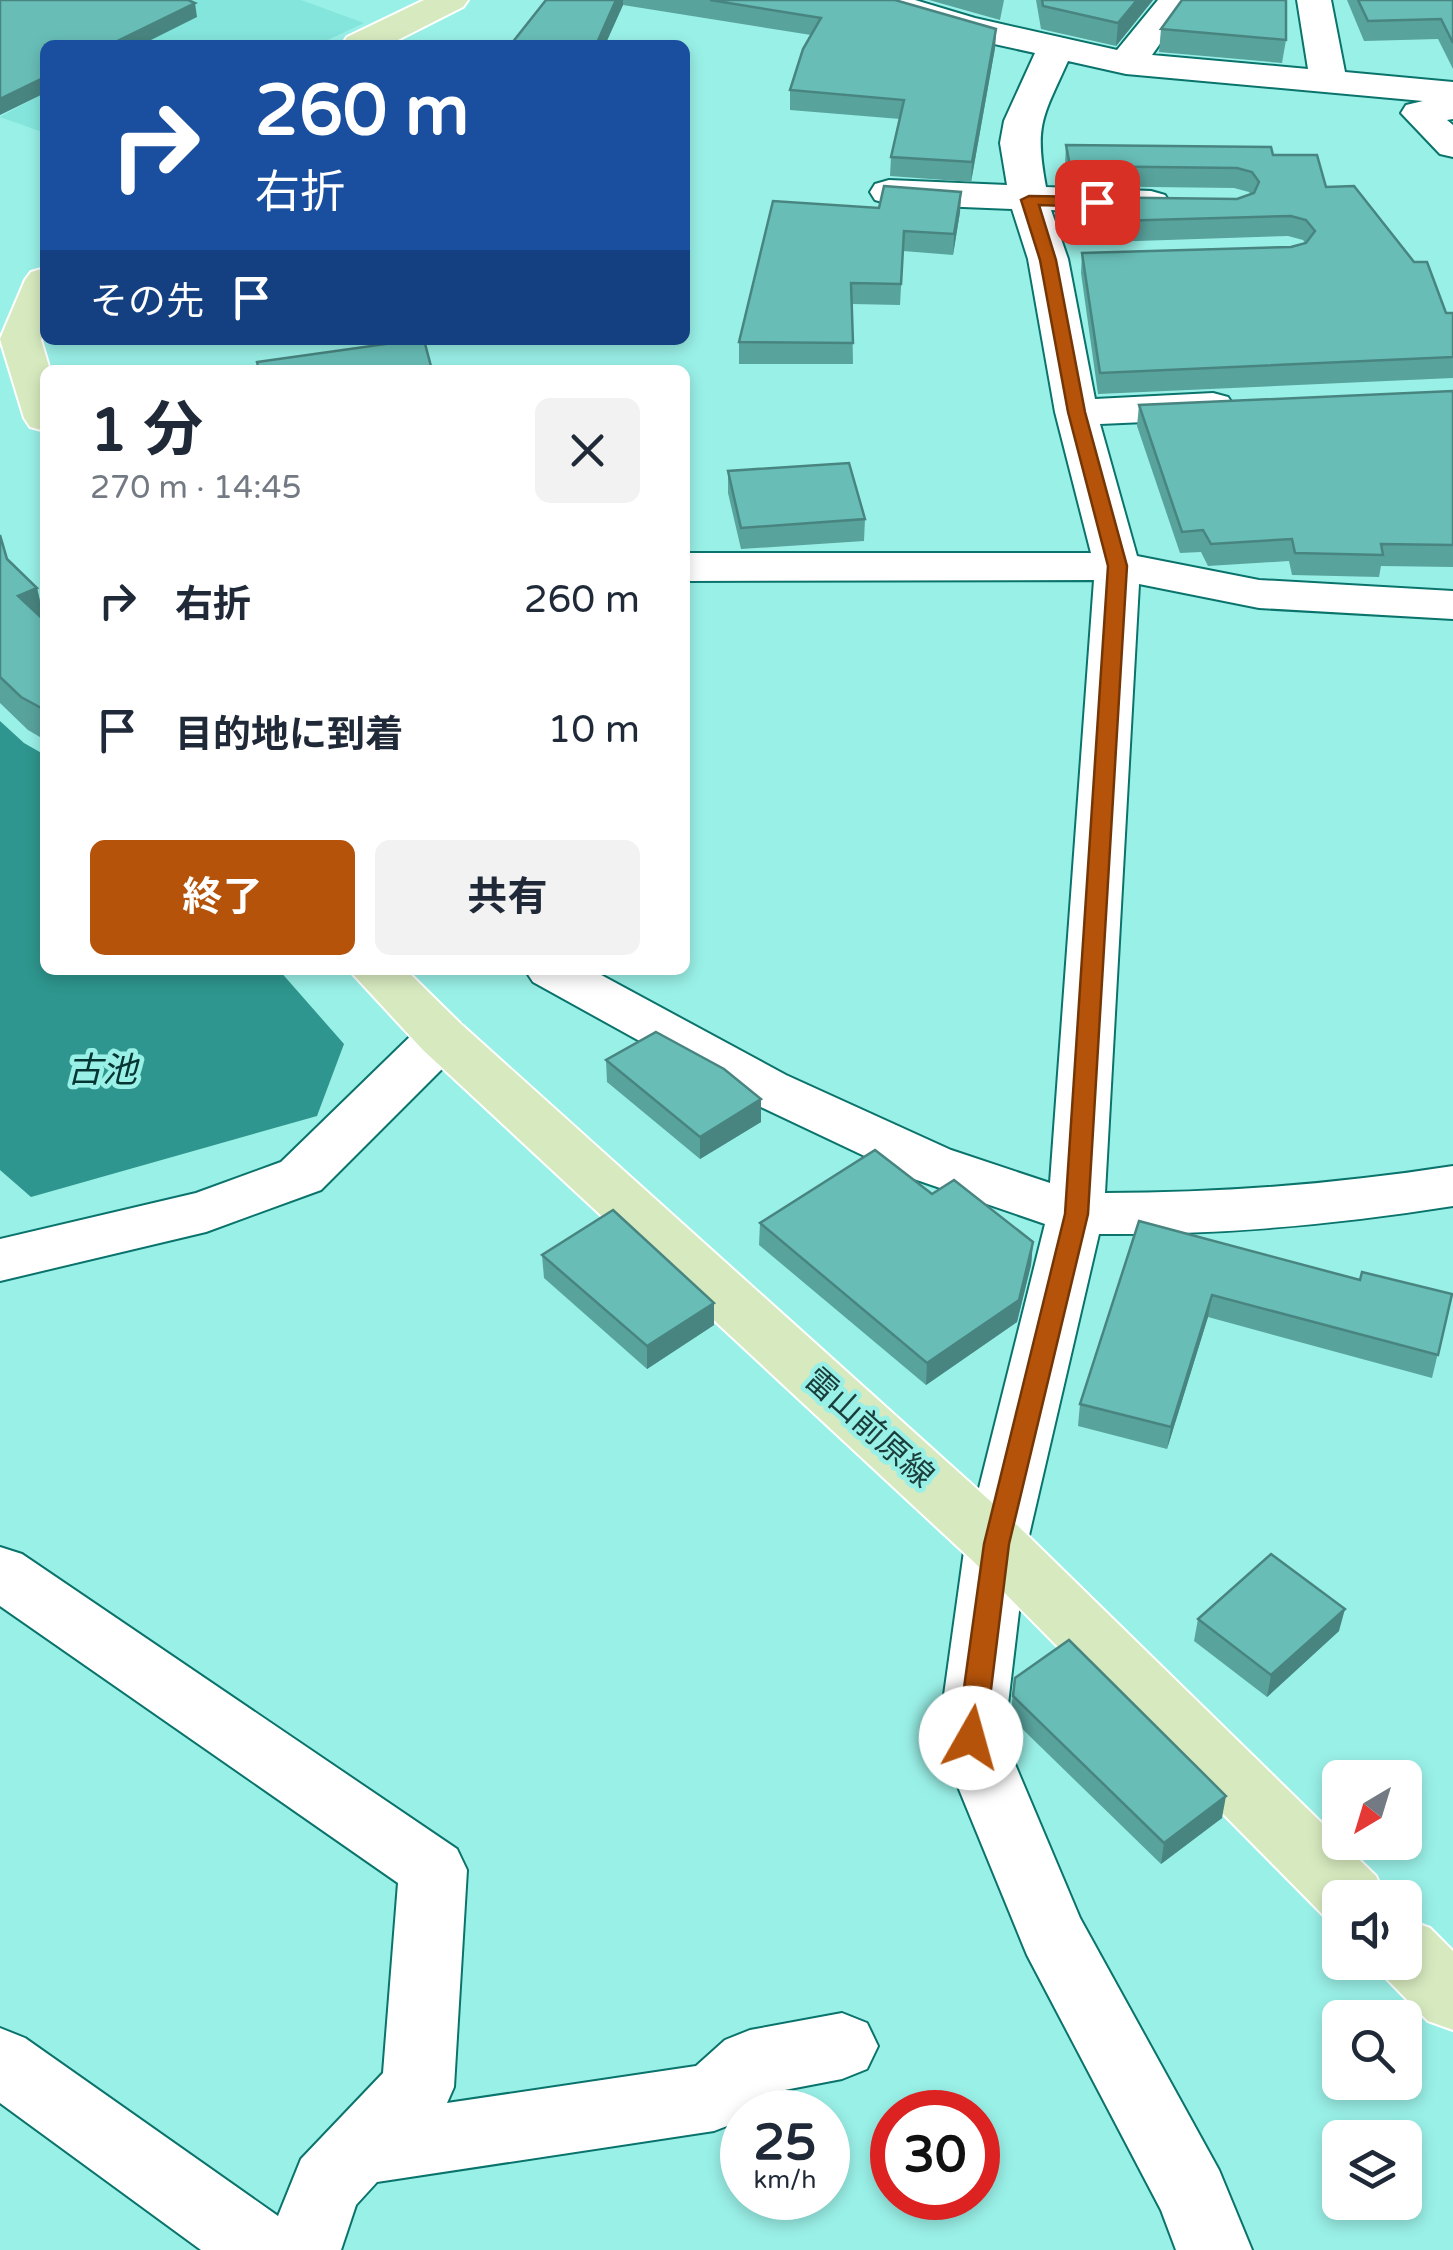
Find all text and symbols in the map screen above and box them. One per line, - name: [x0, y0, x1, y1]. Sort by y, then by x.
- text: 260 m: [255, 70, 469, 154]
- icon: right: [90, 80, 220, 210]
- pin: [1055, 160, 1140, 245]
- text: 右折: [255, 166, 345, 220]
- icon: arrive: [1070, 175, 1125, 230]
- icon: arrive: [224, 270, 279, 325]
- text: その先: [90, 279, 204, 325]
- text: 1 分: [90, 395, 203, 467]
- button: close: [535, 398, 640, 503]
- text: 270 m · 14:45: [90, 469, 302, 507]
- icon: right: [90, 573, 145, 628]
- text: 260 m: [524, 577, 640, 623]
- text: 右折: [175, 582, 251, 628]
- icon: arrive: [90, 703, 145, 758]
- text: 10 m: [548, 707, 640, 753]
- text: 目的地に到着: [175, 712, 403, 758]
- button: 終了: [90, 840, 355, 955]
- button: 共有: [375, 840, 640, 955]
- water label: 古池: [67, 1050, 140, 1092]
- street label: 雷山前原線: [797, 1360, 941, 1496]
- position arrow: [919, 1686, 1023, 1790]
- north arrow: [1322, 1760, 1422, 1860]
- map controls: [1322, 1760, 1422, 2220]
- button: sound: [1322, 1880, 1422, 1980]
- button: search: [1322, 2000, 1422, 2100]
- speed limit sign: 30: [870, 2090, 1000, 2220]
- text: 25: [754, 2113, 816, 2173]
- button: layers: [1322, 2120, 1422, 2220]
- text: km/h: [754, 2165, 816, 2195]

